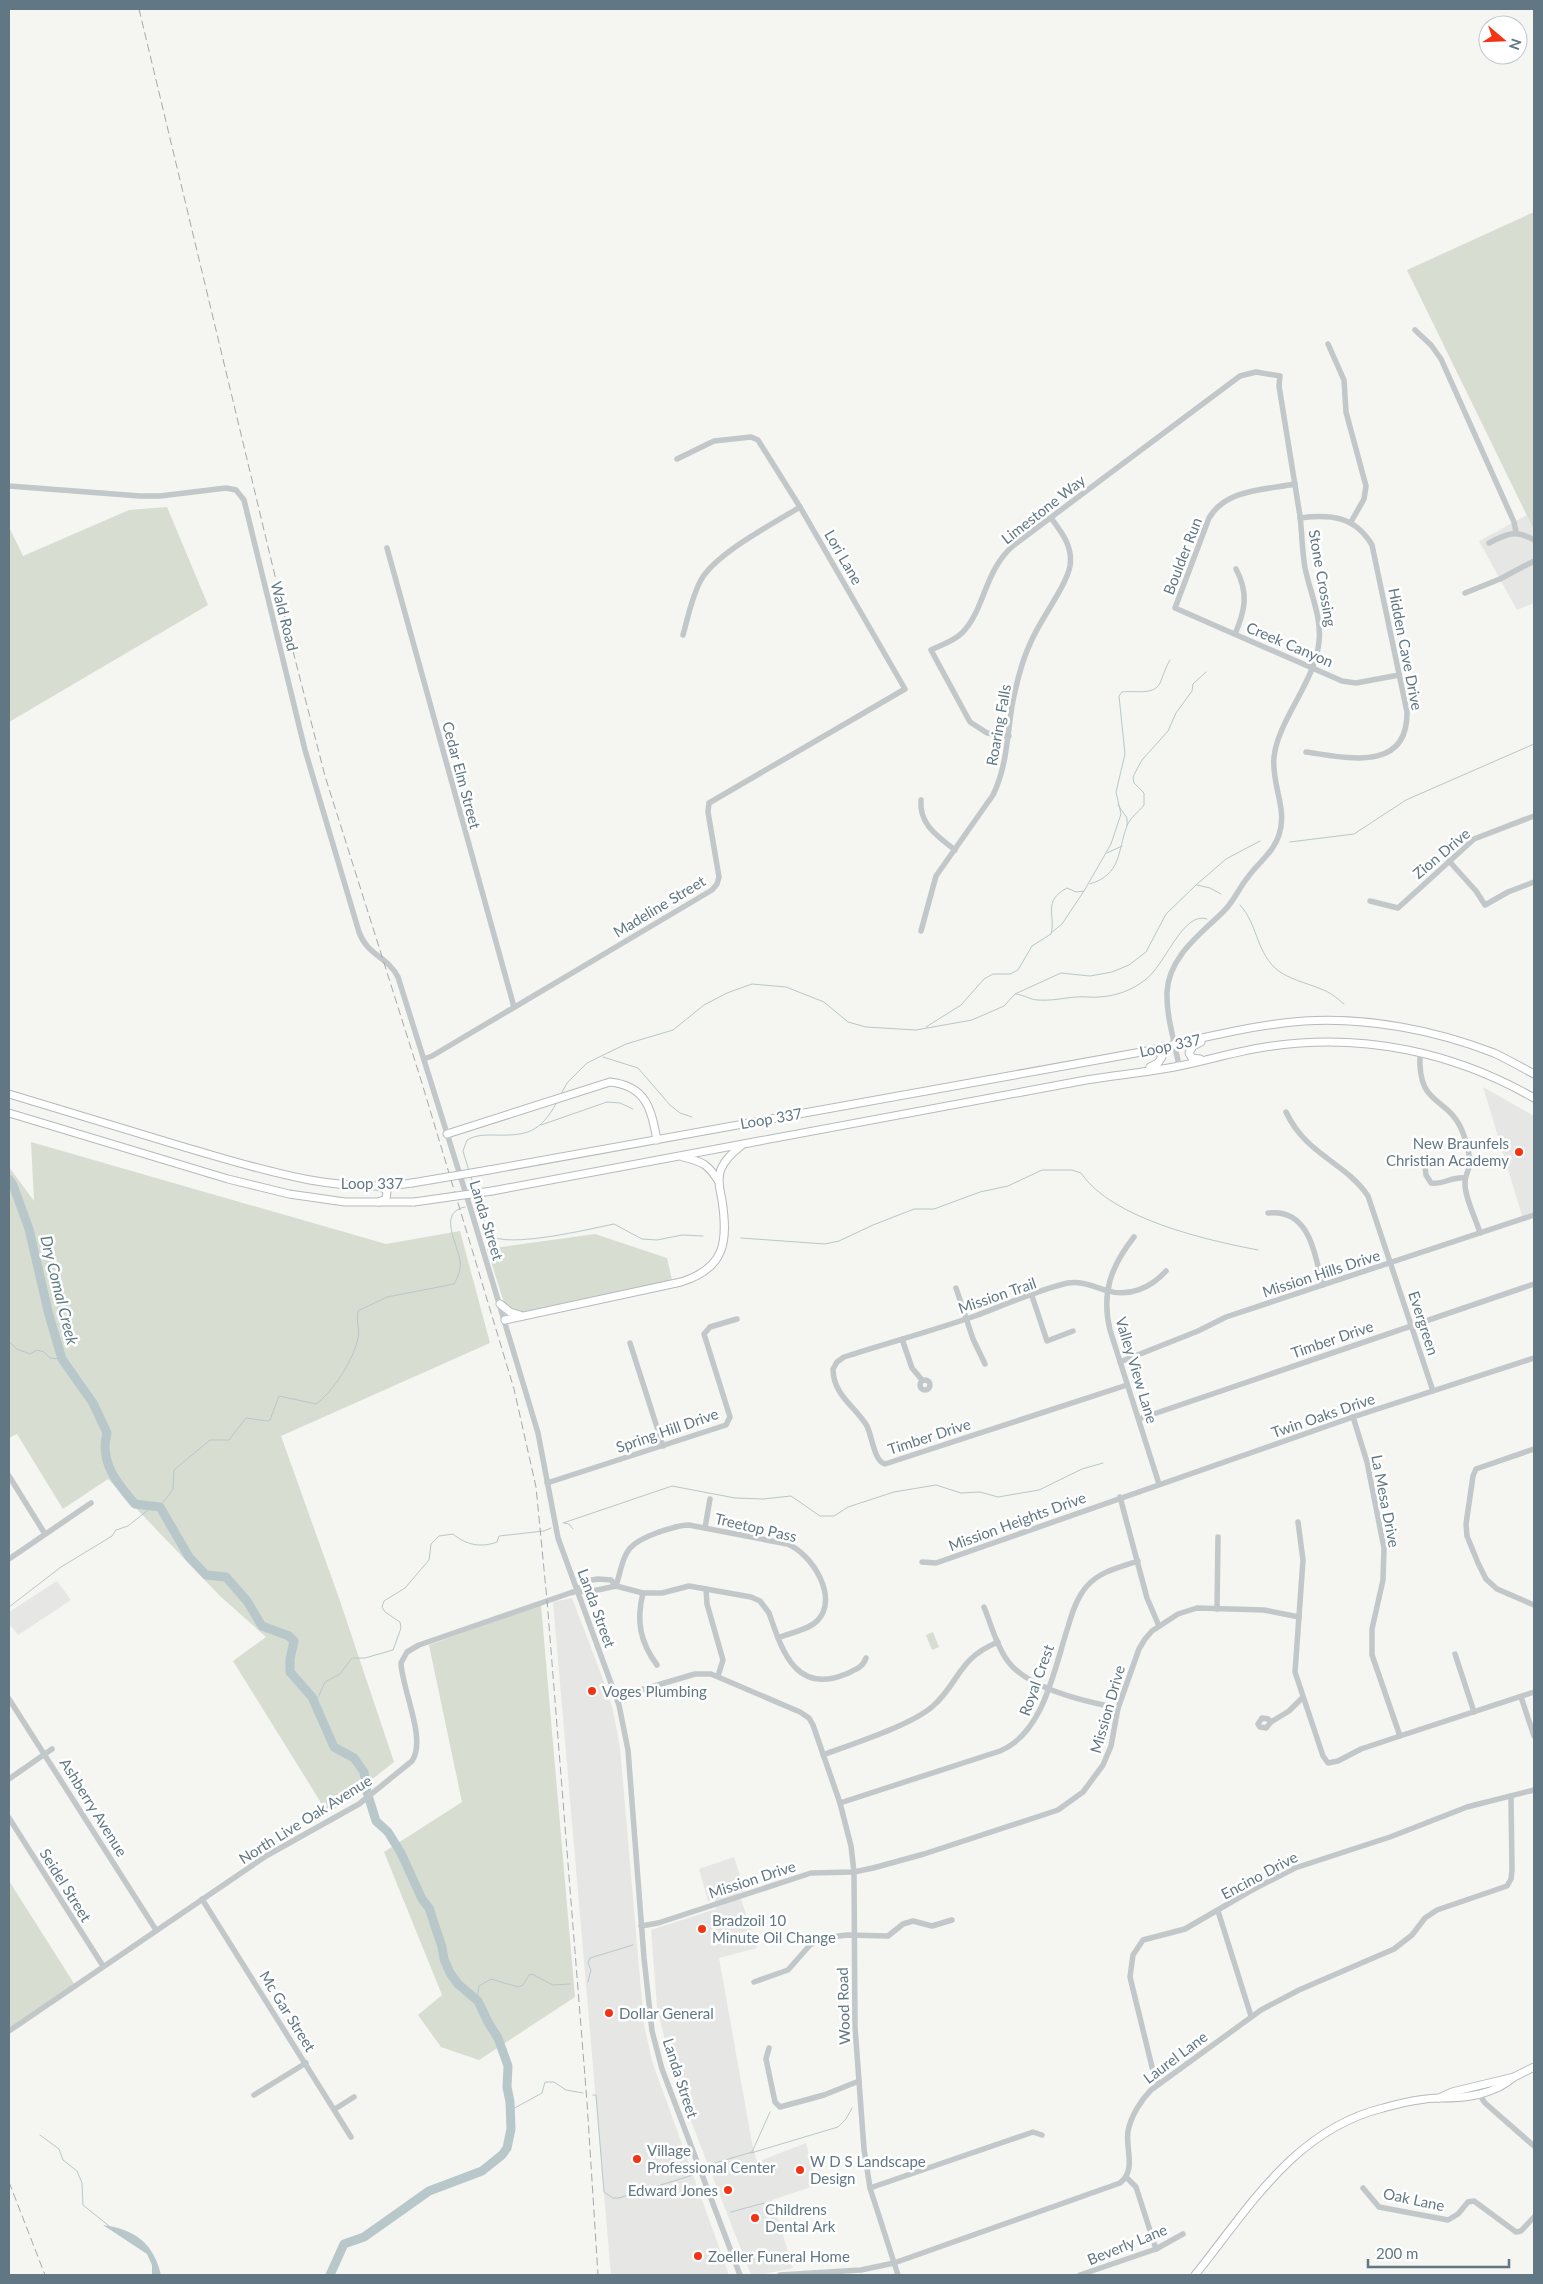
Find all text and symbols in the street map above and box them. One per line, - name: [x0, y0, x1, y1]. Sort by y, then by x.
- north arrow: [1478, 15, 1528, 65]
- text: N: [1506, 37, 1526, 52]
- street label: Limestone Way: [997, 470, 1089, 547]
- street label: Boulder Run: [1159, 515, 1205, 597]
- street label: Lori Lane: [821, 527, 867, 588]
- street label: Stone Crossing: [1306, 528, 1340, 628]
- street label: Wald Road: [268, 579, 302, 653]
- street label: Hidden Cave Drive: [1385, 586, 1427, 712]
- street label: Creek Canyon: [1244, 618, 1336, 670]
- street label: Roaring Falls: [982, 683, 1014, 767]
- street label: Cedar Elm Street: [439, 719, 485, 831]
- street label: Zion Drive: [1409, 824, 1473, 882]
- street label: Madeline Street: [610, 871, 709, 941]
- street label: Loop 337: [1138, 1030, 1203, 1060]
- street label: Loop 337: [739, 1104, 804, 1132]
- place label: New Braunfels Christian Academy: [1386, 1134, 1509, 1169]
- marker: New Braunfels Christian Academy: [1513, 1146, 1525, 1158]
- street label: Loop 337: [341, 1174, 404, 1192]
- street label: Landa Street: [466, 1178, 508, 1263]
- water label: Dry Comal Creek: [37, 1233, 83, 1347]
- street label: Mission Hills Drive: [1260, 1245, 1382, 1301]
- street label: Mission Trail: [956, 1273, 1038, 1317]
- street label: Evergreen: [1405, 1289, 1443, 1357]
- street label: Valley View Lane: [1112, 1315, 1162, 1425]
- street label: Timber Drive: [1288, 1316, 1376, 1361]
- street label: Twin Oaks Drive: [1269, 1389, 1377, 1441]
- street label: Spring Hill Drive: [613, 1404, 721, 1456]
- street label: Timber Drive: [885, 1414, 973, 1458]
- street label: La Mesa Drive: [1368, 1453, 1404, 1549]
- street label: Mission Heights Drive: [946, 1488, 1088, 1554]
- street label: Treetop Pass: [713, 1509, 799, 1545]
- street label: Landa Street: [574, 1566, 620, 1651]
- street label: Royal Crest: [1015, 1641, 1057, 1718]
- street label: Mission Drive: [1086, 1663, 1128, 1755]
- place label: Voges Plumbing: [602, 1682, 707, 1700]
- marker: Voges Plumbing: [586, 1685, 598, 1697]
- street label: Ashberry Avenue: [57, 1754, 132, 1860]
- street label: North Live Oak Avenue: [235, 1771, 375, 1867]
- street label: Seidel Street: [36, 1845, 96, 1925]
- street label: Encino Drive: [1218, 1847, 1300, 1903]
- street label: Mission Drive: [706, 1856, 798, 1902]
- place label: Bradzoil 10 Minute Oil Change: [712, 1911, 836, 1946]
- marker: Bradzoil 10 Minute Oil Change: [696, 1923, 708, 1935]
- street label: Mc Gar Street: [256, 1967, 320, 2055]
- street label: Wood Road: [833, 1967, 853, 2045]
- place label: Dollar General: [619, 2004, 714, 2022]
- marker: Dollar General: [603, 2007, 615, 2019]
- street label: Laurel Lane: [1139, 2027, 1211, 2087]
- street label: Landa Street: [660, 2036, 703, 2121]
- place label: Village Professional Center: [647, 2141, 776, 2176]
- place label: W D S Landscape Design: [810, 2152, 926, 2187]
- marker: Village Professional Center: [631, 2153, 643, 2165]
- marker: W D S Landscape Design: [794, 2164, 806, 2176]
- place label: Edward Jones: [628, 2181, 718, 2199]
- marker: Edward Jones: [722, 2184, 734, 2196]
- street label: Oak Lane: [1382, 2184, 1446, 2214]
- place label: Childrens Dental Ark: [765, 2200, 836, 2235]
- marker: Childrens Dental Ark: [749, 2212, 761, 2224]
- street label: Beverly Lane: [1084, 2220, 1170, 2268]
- scale bar: [1368, 2236, 1509, 2268]
- text: 200 m: [1376, 2244, 1418, 2262]
- place label: Zoeller Funeral Home: [708, 2247, 850, 2265]
- marker: Zoeller Funeral Home: [692, 2250, 704, 2262]

